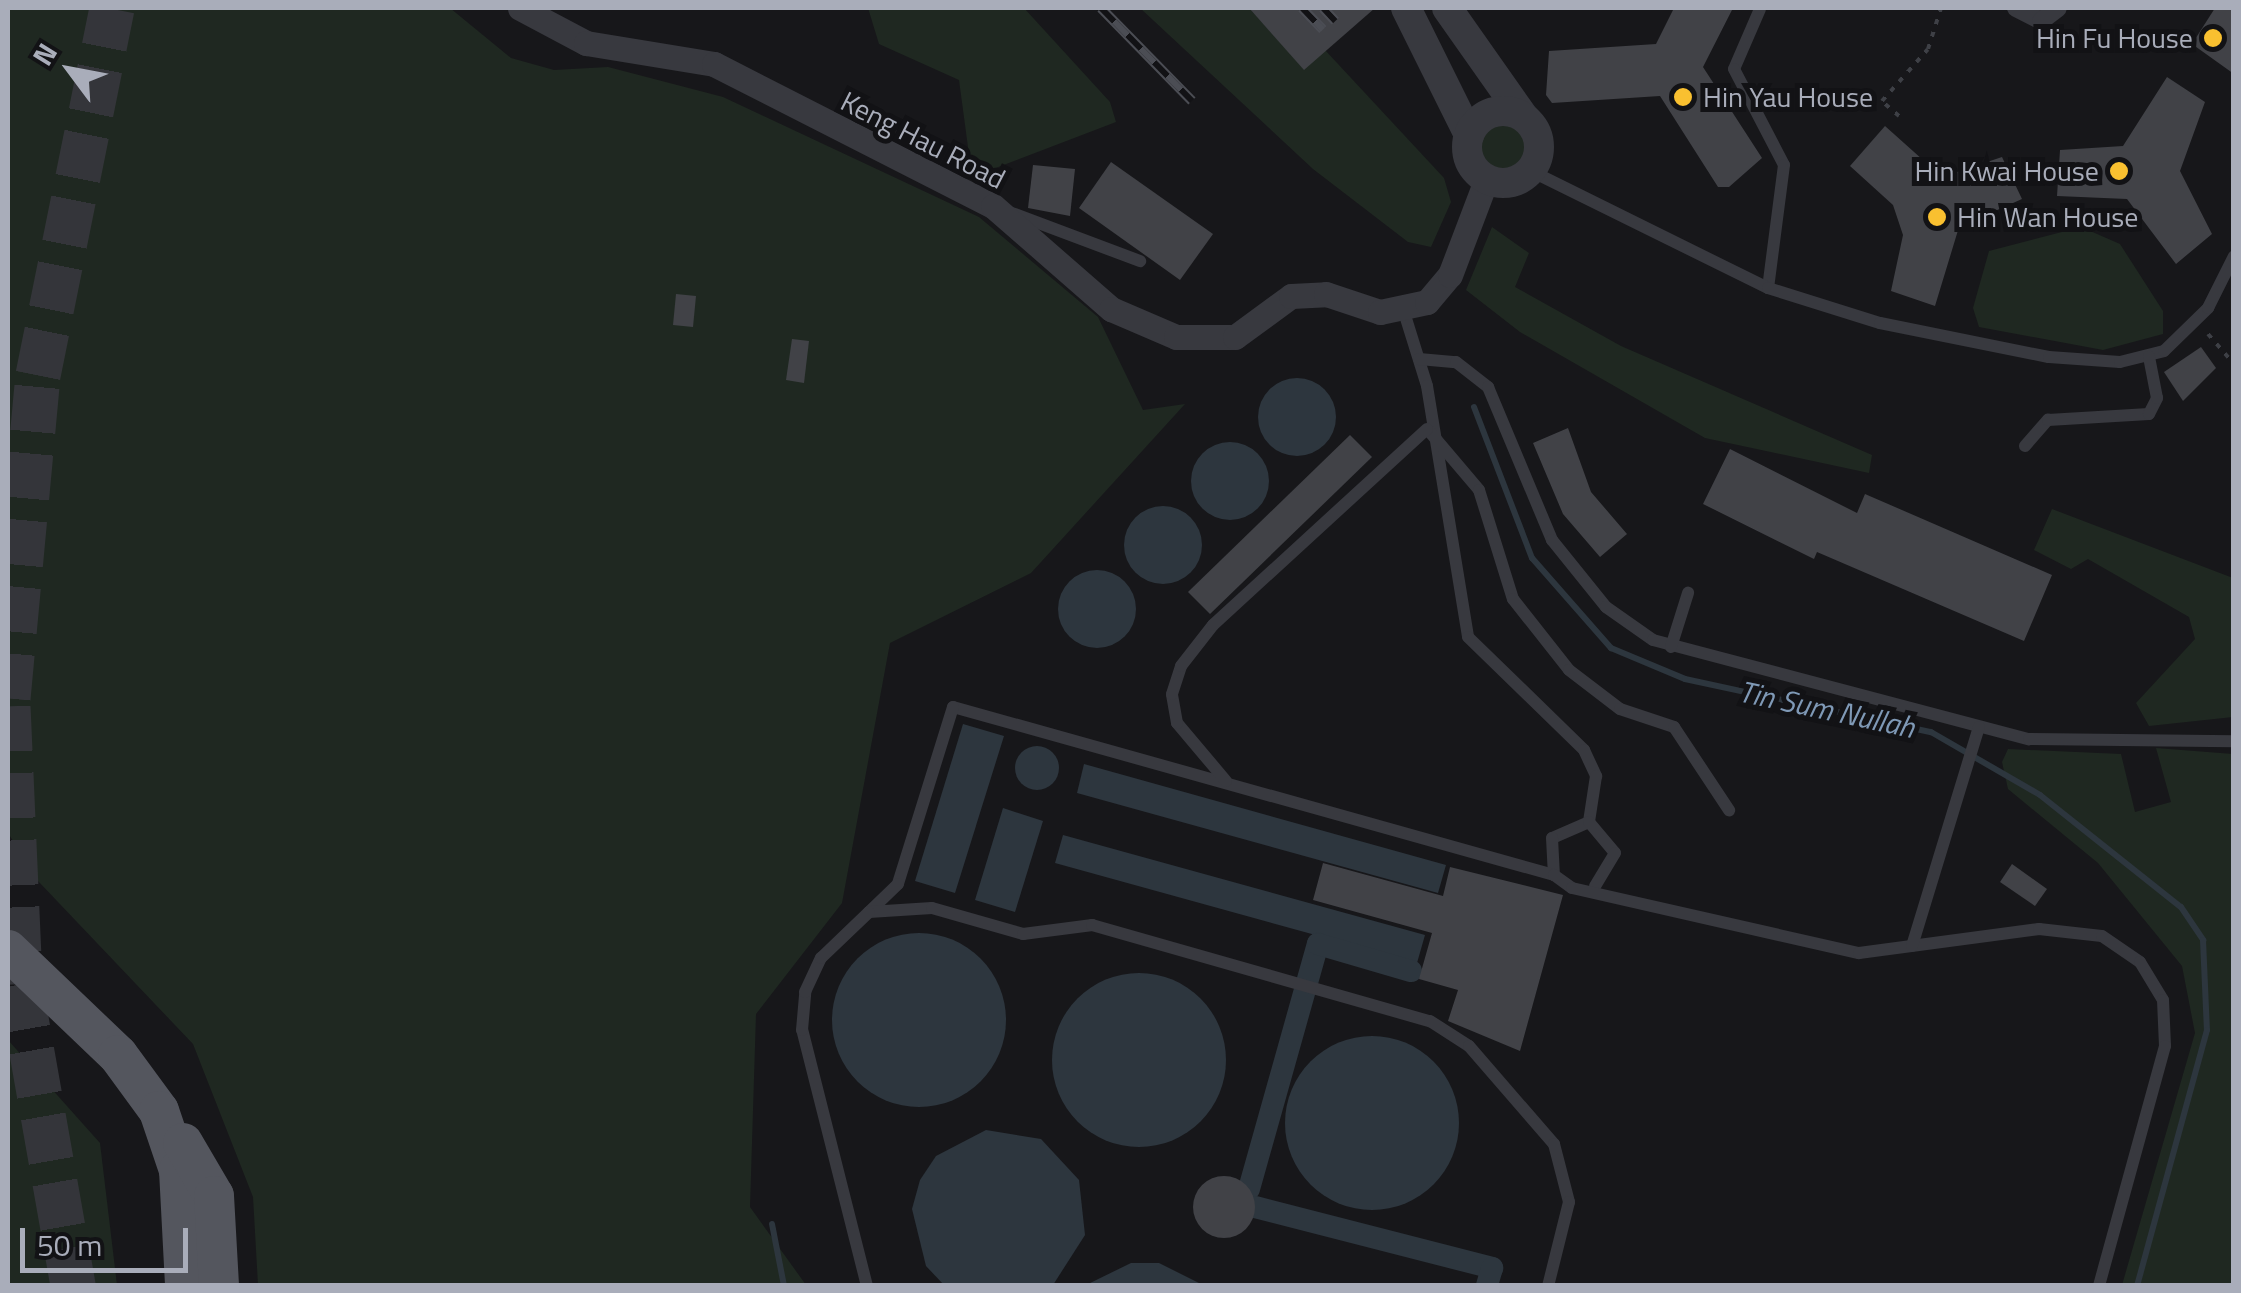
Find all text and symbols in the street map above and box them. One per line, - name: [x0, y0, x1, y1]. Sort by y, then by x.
- north arrow: [20, 20, 120, 120]
- place label: Hin Fu House: [2036, 21, 2193, 55]
- marker: Hin Fu House: [2202, 27, 2224, 49]
- text: N: [21, 34, 68, 73]
- place label: Hin Yau House: [1703, 80, 1873, 114]
- street label: Keng Hau Road: [835, 84, 1011, 196]
- marker: Hin Yau House: [1672, 86, 1694, 108]
- place label: Hin Kwai House: [1914, 154, 2099, 188]
- marker: Hin Kwai House: [2108, 160, 2130, 182]
- place label: Hin Wan House: [1957, 200, 2138, 234]
- marker: Hin Wan House: [1926, 206, 1948, 228]
- water label: Tin Sum Nullah: [1736, 673, 1918, 745]
- scale bar: [25, 1208, 192, 1270]
- text: 50 m: [37, 1222, 102, 1268]

